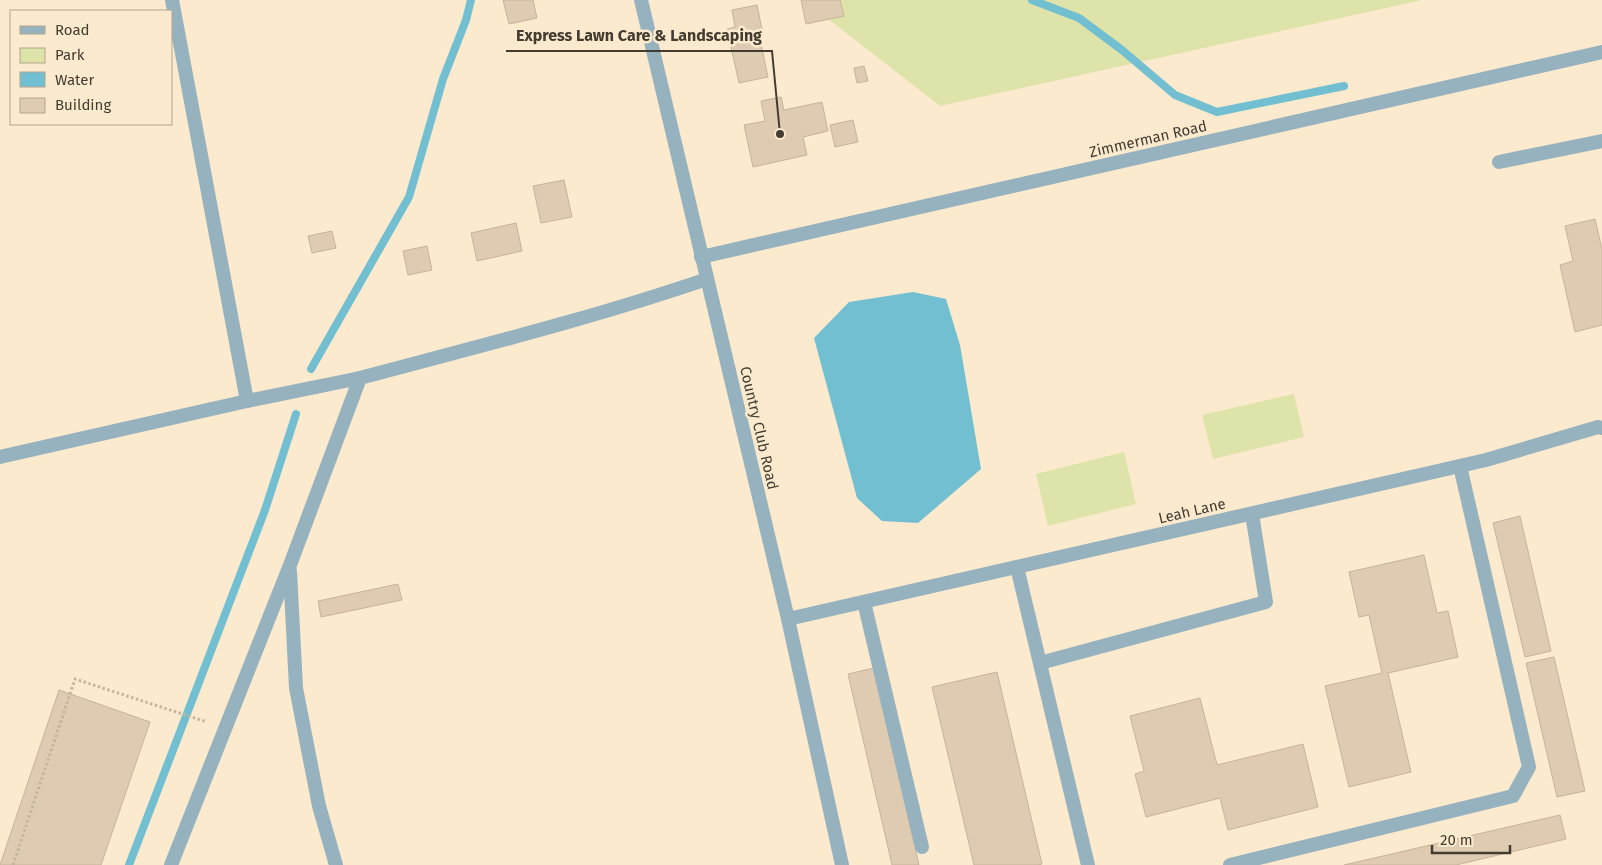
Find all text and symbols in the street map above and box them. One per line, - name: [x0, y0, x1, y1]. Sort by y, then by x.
- legend: [10, 10, 172, 125]
- callout: Express Lawn Care & Landscaping: [506, 20, 772, 51]
- text: Road: [55, 21, 90, 39]
- text: Express Lawn Care & Landscaping: [516, 26, 762, 45]
- text: Park: [55, 46, 85, 64]
- text: Water: [55, 71, 94, 89]
- text: Building: [55, 96, 111, 114]
- street label: Zimmerman Road: [1087, 117, 1209, 161]
- street label: Country Club Road: [736, 365, 782, 491]
- street label: Leah Lane: [1157, 495, 1227, 527]
- scale bar: [1432, 822, 1510, 854]
- text: 20 m: [1440, 831, 1473, 849]

